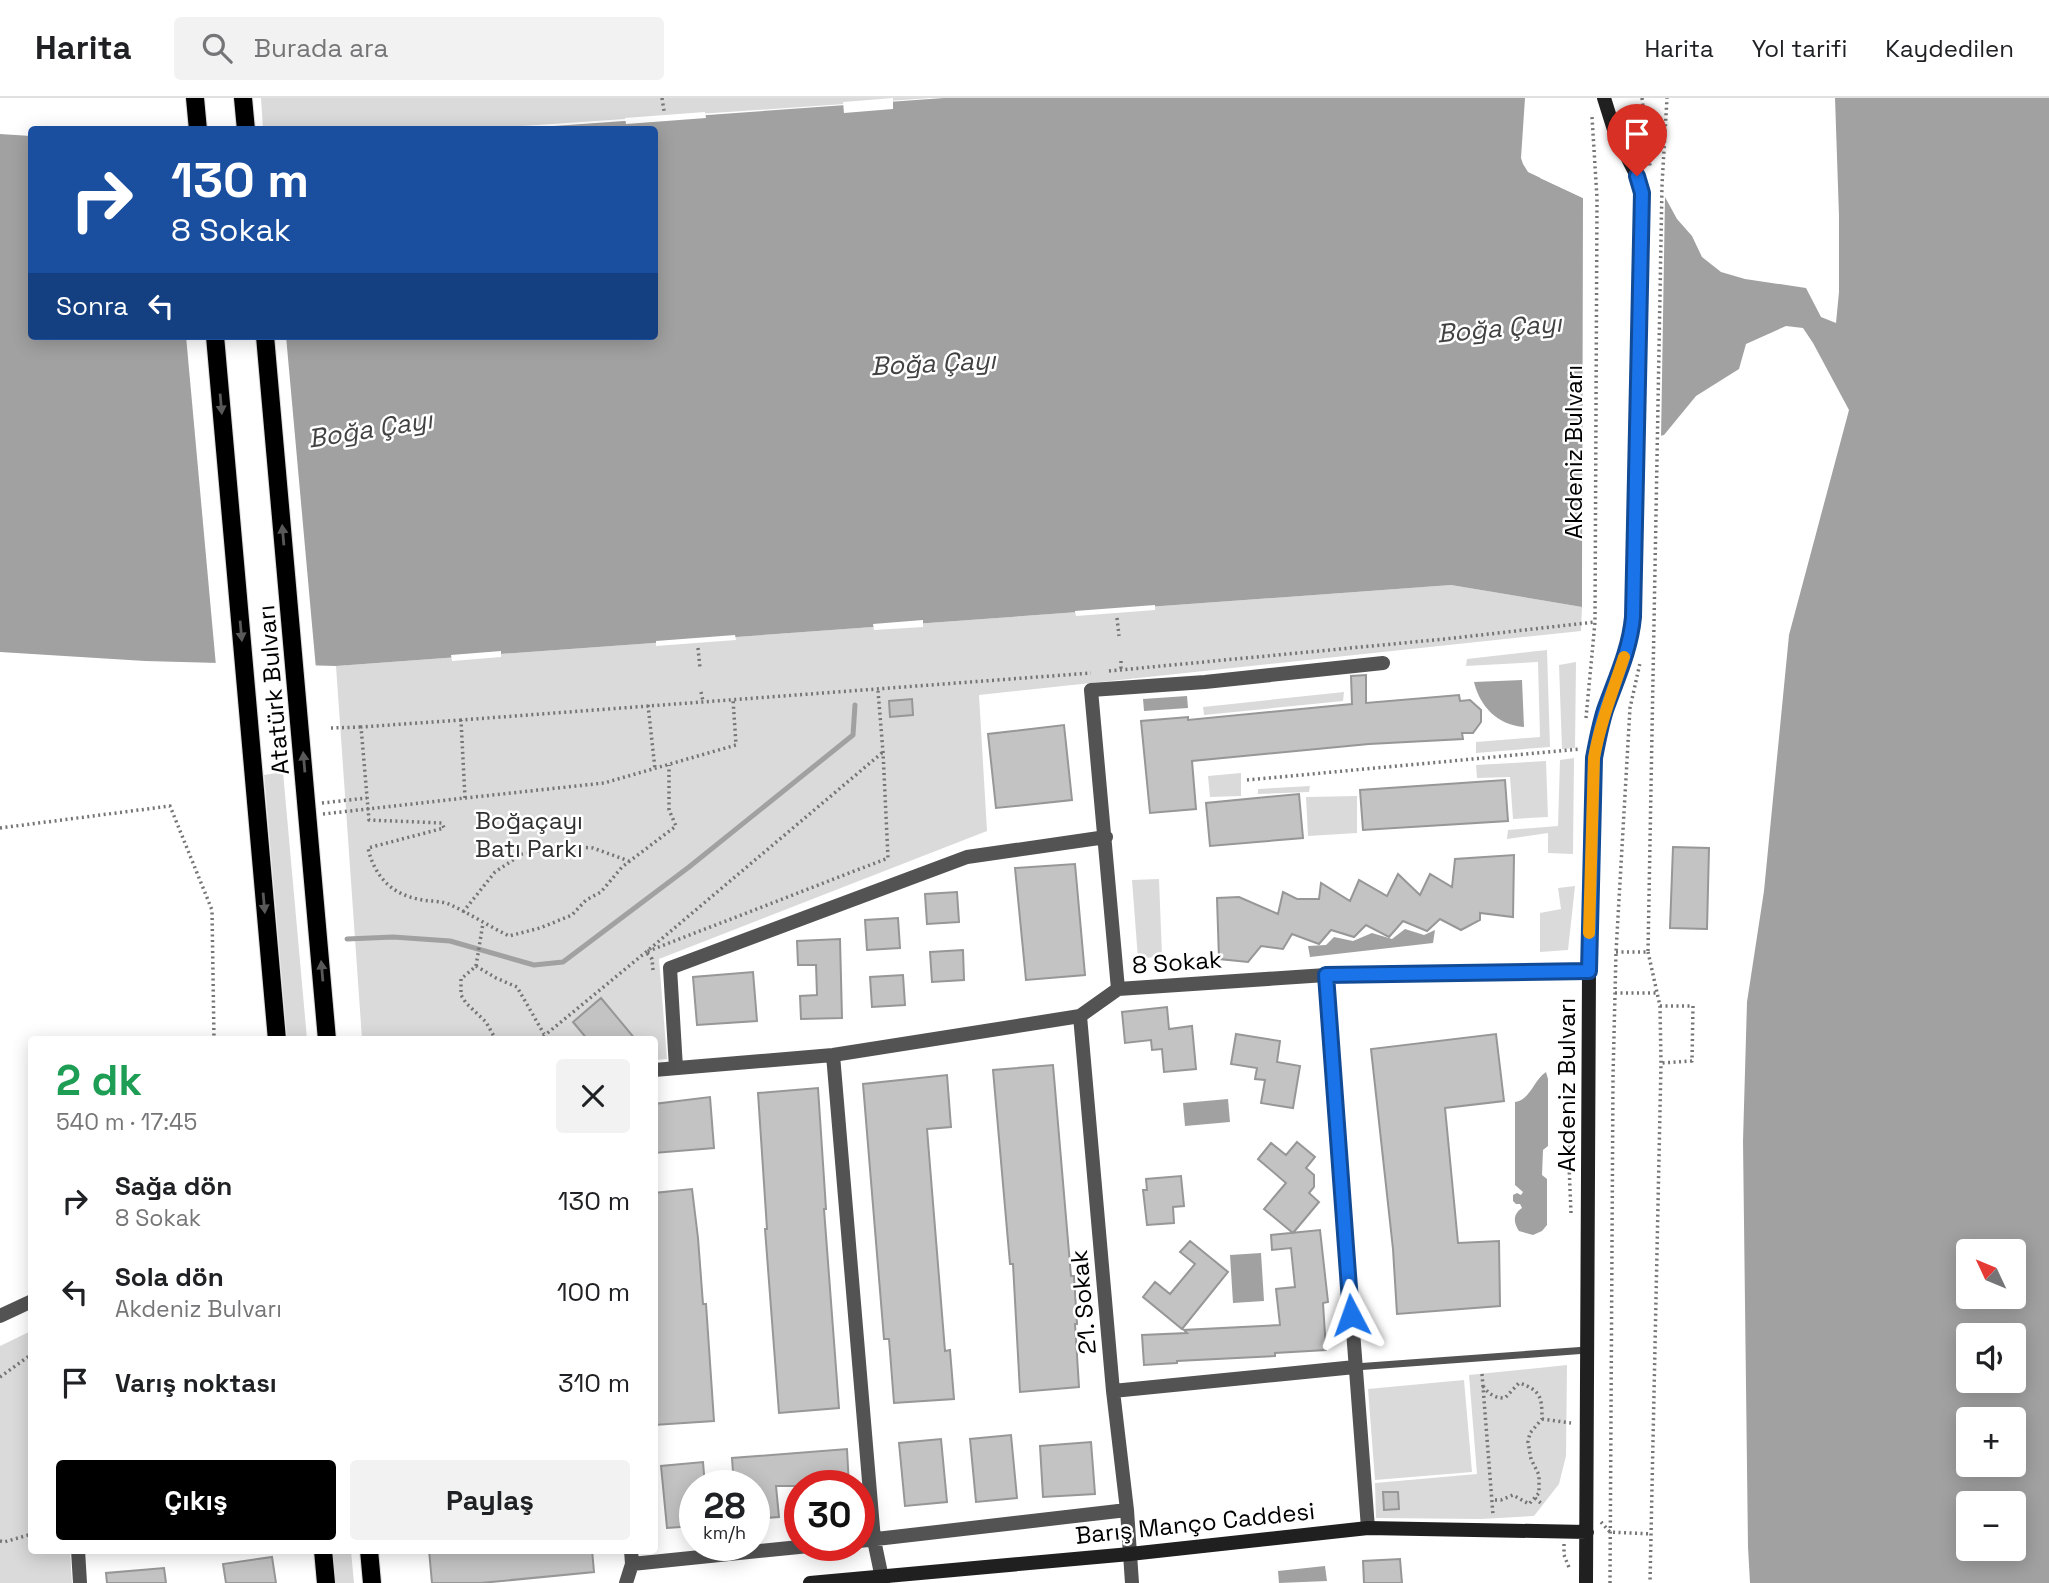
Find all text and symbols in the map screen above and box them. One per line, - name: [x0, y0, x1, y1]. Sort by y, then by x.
- search box: [174, 17, 664, 80]
- text: Harita: [35, 27, 132, 69]
- icon: search: [198, 29, 236, 67]
- text: Burada ara: [254, 31, 388, 65]
- text: Harita: [1644, 33, 1714, 64]
- text: Yol tarifi: [1752, 33, 1847, 64]
- text: Kaydedilen: [1885, 33, 2014, 64]
- pin: [1607, 104, 1667, 176]
- icon: arrive: [1618, 115, 1656, 153]
- text: 130 m: [171, 149, 309, 211]
- icon: right: [56, 154, 147, 245]
- text: 8 Sokak: [171, 210, 291, 250]
- icon: left: [142, 287, 180, 325]
- text: Sonra: [56, 289, 128, 323]
- water label: Boğa Çayı: [1435, 305, 1564, 350]
- water label: Boğa Çayı: [870, 343, 998, 383]
- street label: Akdeniz Bulvarı: [1558, 365, 1589, 539]
- one-way arrow: [216, 393, 227, 415]
- water label: Boğa Çayı: [306, 402, 436, 456]
- one-way arrow: [277, 524, 288, 546]
- street label: Atatürk Bulvarı: [250, 604, 296, 776]
- one-way arrow: [236, 620, 247, 642]
- one-way arrow: [298, 751, 309, 773]
- park label: Boğaçayı Batı Parkı: [475, 805, 583, 864]
- one-way arrow: [259, 892, 270, 914]
- street label: 8 Sokak: [1131, 943, 1223, 981]
- one-way arrow: [316, 960, 327, 982]
- street label: Akdeniz Bulvarı: [1551, 998, 1582, 1172]
- text: 2 dk: [56, 1054, 142, 1107]
- button: close: [556, 1059, 630, 1133]
- text: 540 m · 17:45: [56, 1107, 197, 1137]
- text: Sağa dön: [115, 1169, 232, 1203]
- icon: right: [56, 1182, 94, 1220]
- text: 130 m: [558, 1184, 630, 1218]
- text: 8 Sokak: [115, 1203, 201, 1233]
- north arrow: [1956, 1239, 2026, 1309]
- map controls: [1956, 1239, 2026, 1561]
- street label: 21. Sokak: [1063, 1248, 1103, 1356]
- text: Sola dön: [115, 1260, 224, 1294]
- icon: left: [56, 1273, 94, 1311]
- text: 100 m: [557, 1275, 630, 1309]
- position arrow: [1314, 1278, 1388, 1352]
- text: Akdeniz Bulvarı: [115, 1294, 282, 1324]
- button: sound: [1956, 1323, 2026, 1393]
- icon: arrive: [56, 1364, 94, 1402]
- text: Varış noktası: [115, 1366, 277, 1400]
- text: 310 m: [558, 1366, 630, 1400]
- button: +: [1956, 1407, 2026, 1477]
- button: Çıkış: [56, 1460, 336, 1540]
- button: Paylaş: [350, 1460, 630, 1540]
- speed limit sign: 30: [784, 1470, 875, 1561]
- text: 28: [704, 1484, 745, 1528]
- button: −: [1956, 1491, 2026, 1561]
- street label: Barış Manço Caddesi: [1074, 1495, 1316, 1551]
- text: km/h: [703, 1521, 746, 1544]

